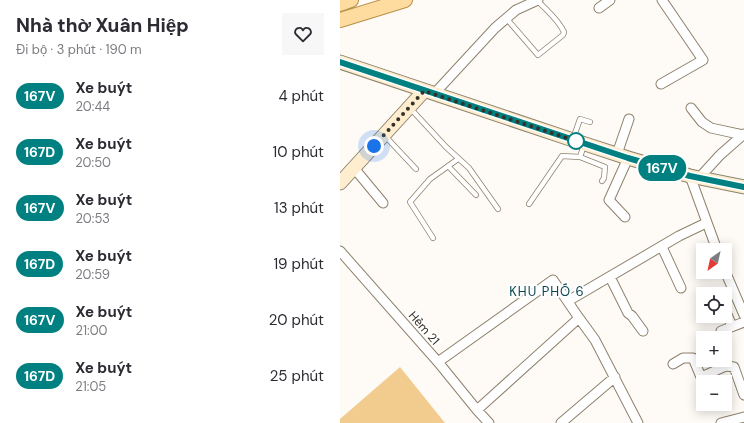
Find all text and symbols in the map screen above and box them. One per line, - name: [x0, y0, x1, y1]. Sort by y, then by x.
- text: Nhà thờ Xuân Hiệp: [16, 13, 189, 38]
- button: heart: [282, 13, 324, 55]
- text: Đi bộ · 3 phút · 190 m: [16, 41, 142, 58]
- text: Xe buýt: [76, 78, 132, 98]
- text: 4 phút: [278, 86, 324, 106]
- text: 167V: [24, 87, 56, 105]
- text: 20:44: [76, 98, 110, 115]
- unlabelled marker: [567, 132, 585, 150]
- text: Xe buýt: [75, 134, 132, 154]
- your location: [364, 136, 384, 156]
- text: 10 phút: [273, 142, 324, 162]
- text: 167D: [24, 143, 55, 161]
- text: 20:50: [75, 154, 111, 171]
- line badge: 167V: [634, 155, 690, 181]
- text: 167V: [646, 159, 678, 177]
- text: Xe buýt: [76, 190, 132, 210]
- text: 13 phút: [274, 198, 324, 218]
- text: 167V: [24, 199, 56, 217]
- text: 20:53: [76, 210, 110, 227]
- north arrow: [696, 243, 732, 279]
- map controls: [696, 243, 732, 411]
- text: Xe buýt: [75, 246, 132, 266]
- text: 19 phút: [273, 254, 324, 274]
- text: 167D: [24, 255, 55, 273]
- text: 20:59: [75, 266, 110, 283]
- district label: KHU PHỐ 6: [509, 283, 585, 300]
- button: locate: [696, 287, 732, 323]
- text: Xe buýt: [76, 302, 132, 322]
- street label: Hẻm 21: [405, 308, 443, 348]
- text: 20 phút: [269, 310, 324, 330]
- text: 167V: [24, 311, 56, 329]
- text: 21:00: [76, 322, 107, 339]
- button: +: [696, 331, 732, 367]
- text: Xe buýt: [75, 358, 132, 378]
- text: 25 phút: [270, 366, 324, 386]
- text: 167D: [24, 367, 55, 385]
- button: −: [696, 375, 732, 411]
- text: 21:05: [75, 378, 106, 395]

